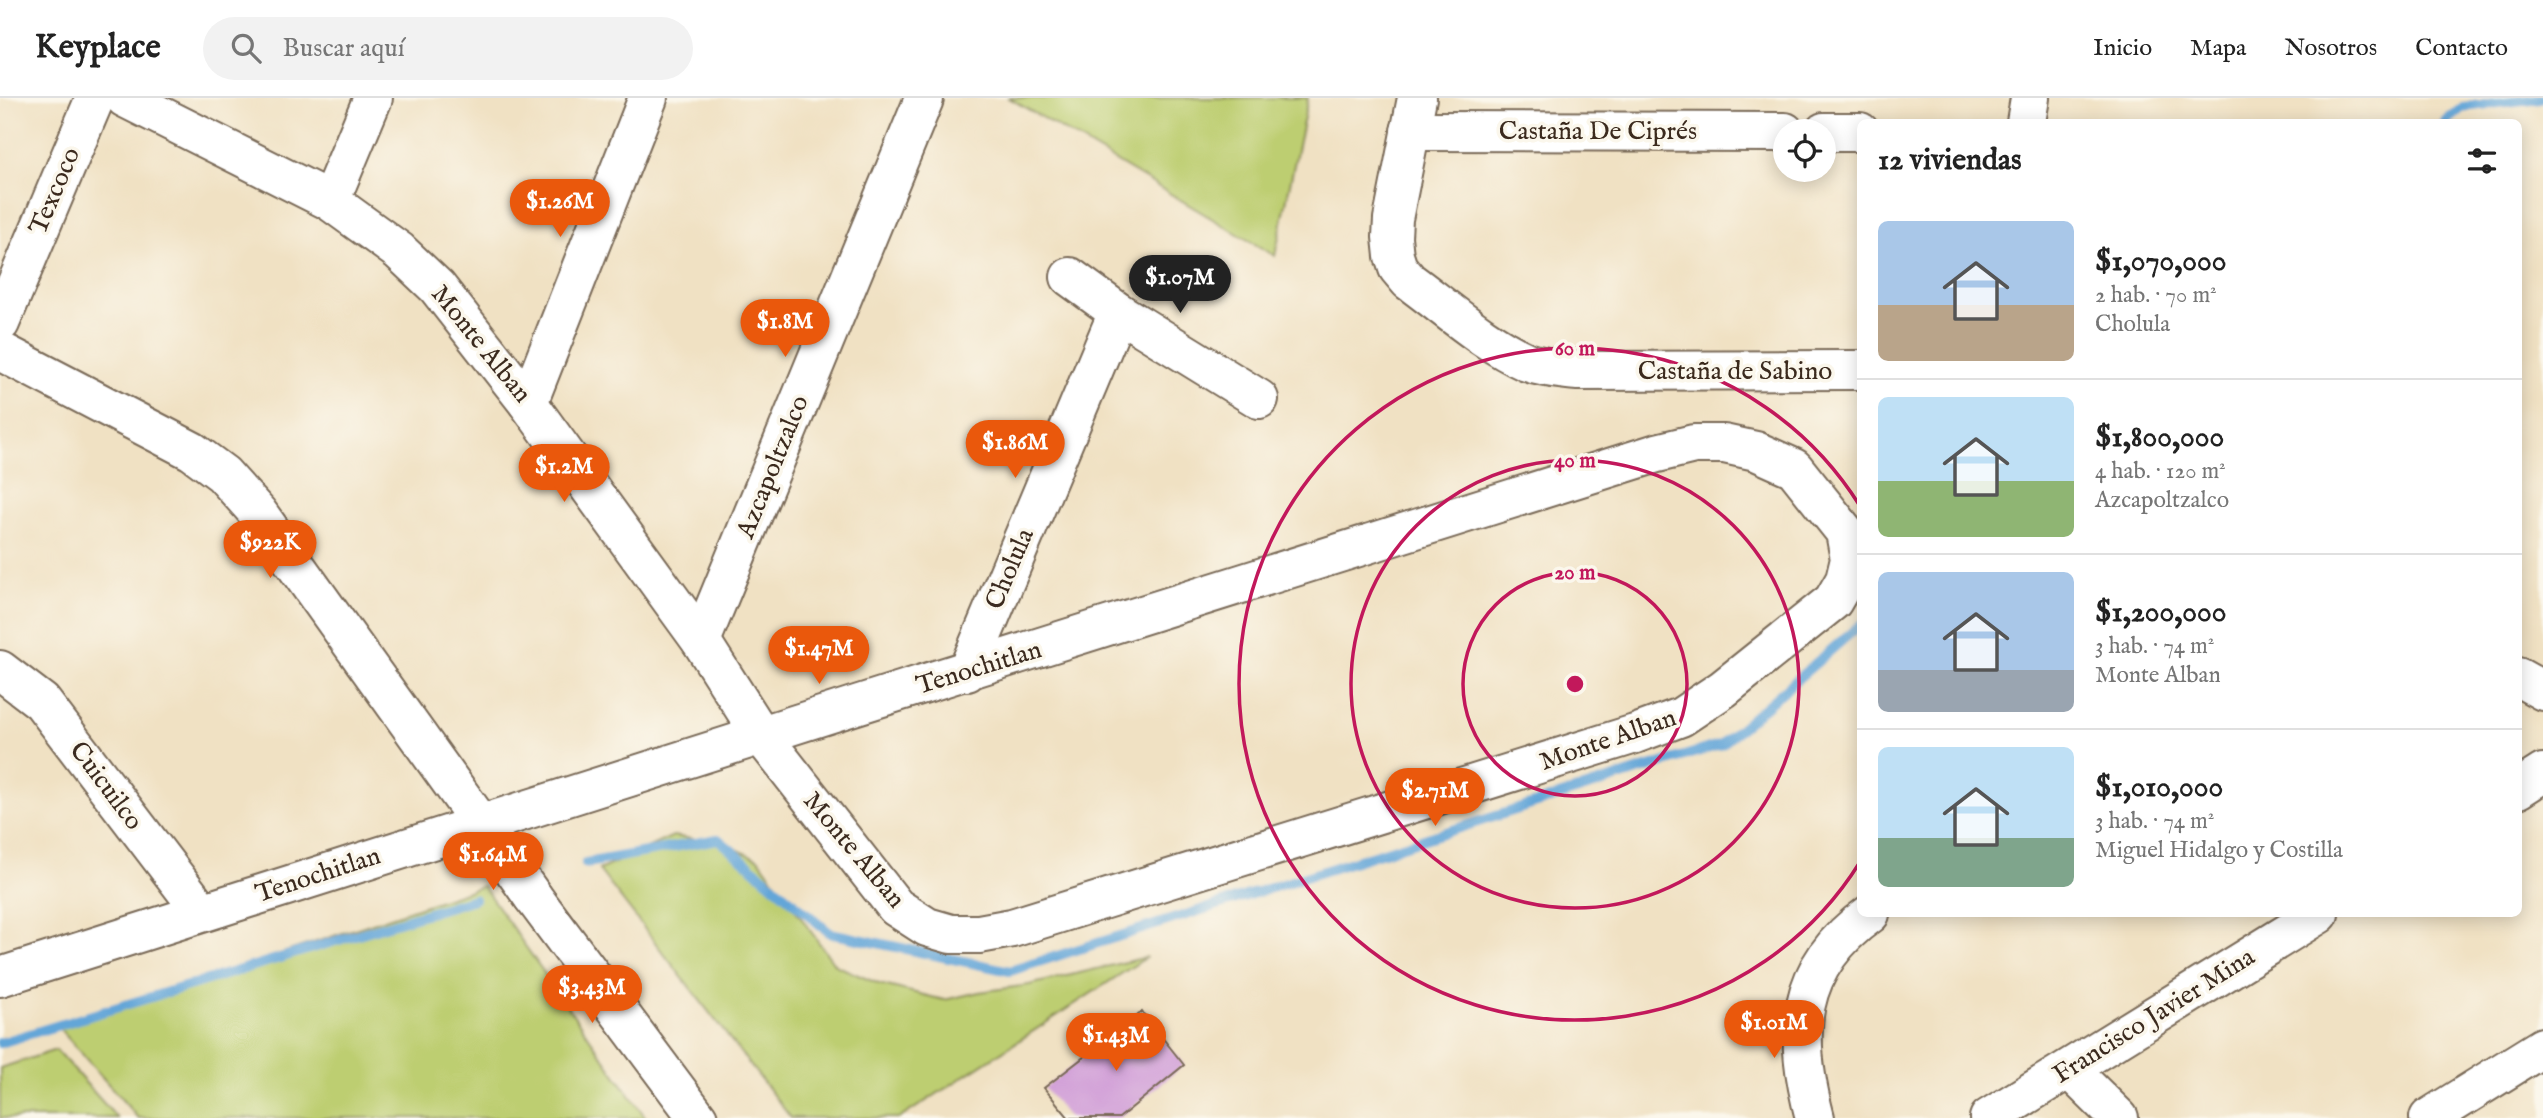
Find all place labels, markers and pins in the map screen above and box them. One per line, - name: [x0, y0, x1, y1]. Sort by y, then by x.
- pin: $1.26M: [503, 180, 617, 239]
- pin: $1.07M: [1123, 256, 1237, 315]
- pin: $1.8M: [736, 300, 834, 359]
- pin: $1.86M: [958, 420, 1072, 480]
- pin: $1.2M: [515, 444, 613, 504]
- pin: $922K: [221, 520, 319, 580]
- pin: $1.47M: [762, 626, 876, 686]
- centre of rings: [1563, 672, 1587, 696]
- pin: $2.71M: [1378, 768, 1492, 828]
- pin: $1.64M: [436, 832, 550, 892]
- pin: $3.43M: [535, 965, 649, 1025]
- pin: $1.01M: [1717, 1000, 1831, 1060]
- pin: $1.43M: [1059, 1014, 1173, 1073]

